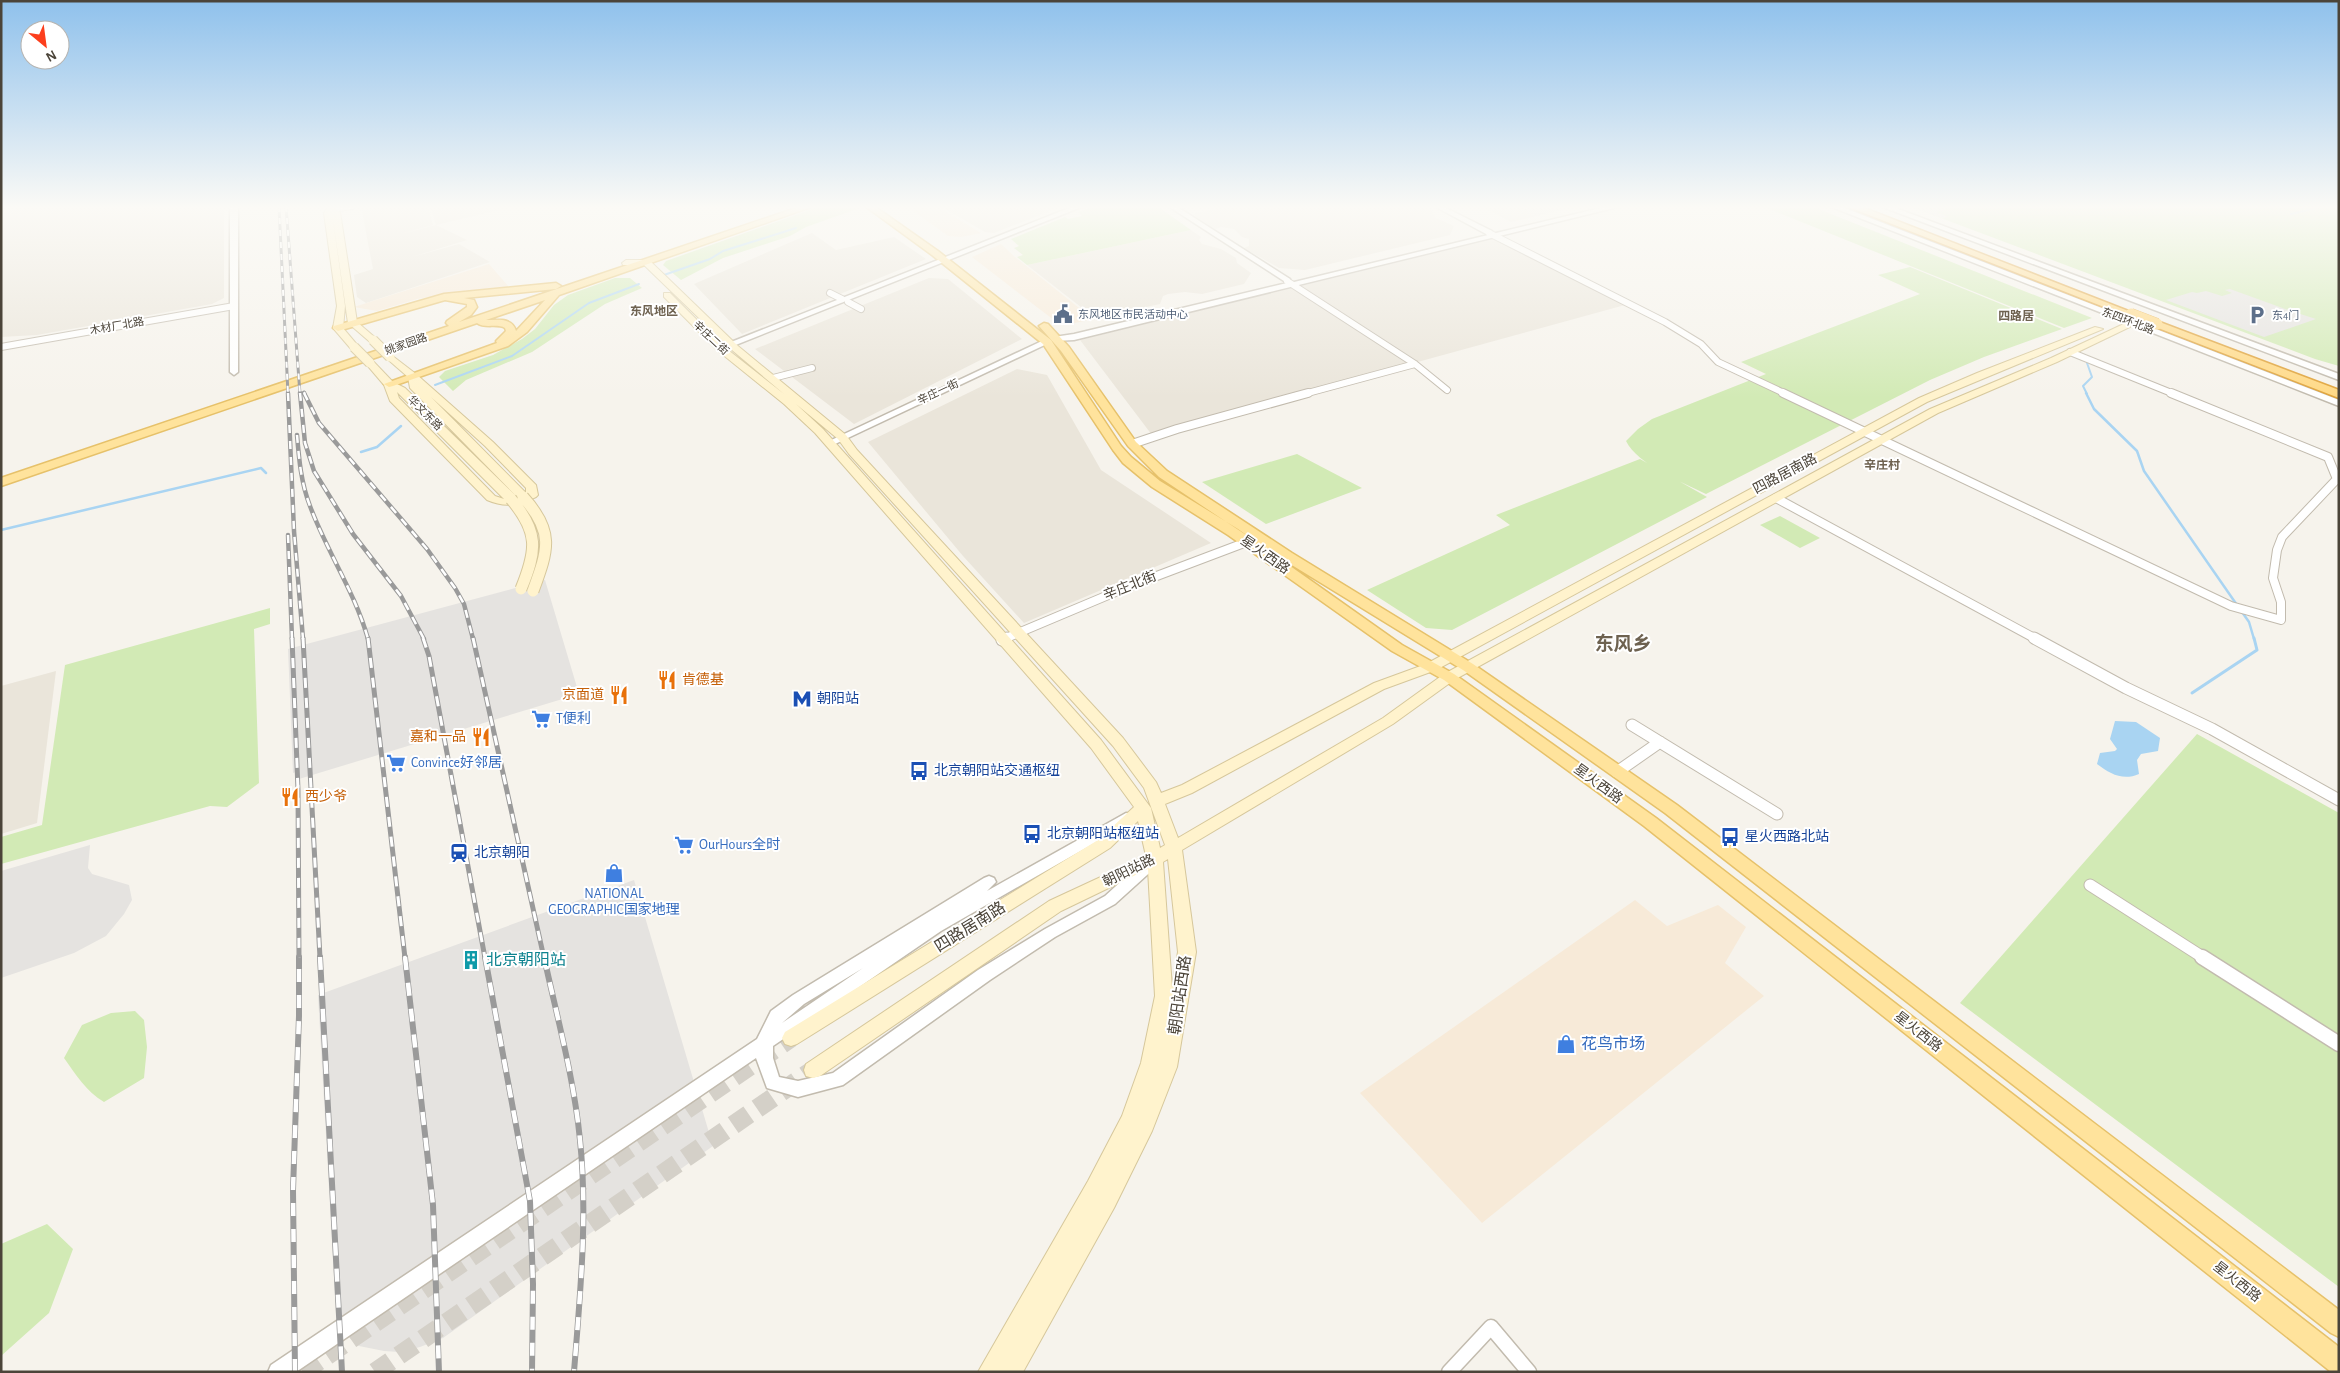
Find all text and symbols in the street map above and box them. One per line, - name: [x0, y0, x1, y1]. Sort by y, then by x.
- north arrow: [20, 20, 70, 70]
- text: N: [43, 47, 58, 64]
- public building icon: 东风地区市民活动中心: [1052, 303, 1074, 325]
- district label: 东风地区: [630, 304, 678, 317]
- parking icon: 东4门: [2246, 304, 2268, 326]
- street label: 东四环北路: [2100, 305, 2156, 336]
- place label: 东风地区市民活动中心: [1078, 308, 1188, 320]
- district label: 四路居: [1998, 309, 2034, 322]
- place label: 东4门: [2272, 309, 2299, 321]
- street label: 木材厂北路: [89, 315, 145, 336]
- street label: 辛庄二街: [691, 318, 732, 357]
- street label: 姚家园路: [383, 331, 429, 356]
- street label: 辛庄一街: [915, 377, 960, 406]
- street label: 华文东路: [406, 393, 445, 432]
- street label: 四路居南路: [1750, 451, 1819, 497]
- district label: 辛庄村: [1864, 458, 1900, 471]
- street label: 星火西路: [1238, 532, 1293, 577]
- street label: 辛庄北街: [1101, 567, 1159, 603]
- district label: 东风乡: [1594, 633, 1652, 654]
- restaurant icon: 肯德基: [656, 669, 678, 691]
- place label: 肯德基: [682, 671, 724, 687]
- restaurant icon: 京面道: [608, 684, 630, 706]
- place label: 京面道: [562, 687, 604, 702]
- metro station icon: 朝阳站: [791, 688, 813, 710]
- place label: 朝阳站: [817, 691, 859, 706]
- supermarket icon: T便利: [530, 708, 552, 730]
- place label: T便利: [556, 711, 591, 726]
- restaurant icon: 嘉和一品: [470, 726, 492, 748]
- place label: 嘉和一品: [410, 729, 466, 744]
- supermarket icon: Convince好邻居: [385, 752, 407, 774]
- place label: Convince好邻居: [411, 754, 502, 770]
- bus stop icon: 北京朝阳站交通枢纽: [908, 760, 930, 782]
- street label: 星火西路: [1571, 761, 1625, 806]
- place label: 北京朝阳站交通枢纽: [934, 762, 1060, 778]
- restaurant icon: 西少爷: [279, 786, 301, 808]
- place label: 西少爷: [305, 789, 347, 804]
- bus stop icon: 北京朝阳站枢纽站: [1021, 823, 1043, 845]
- place label: 北京朝阳站枢纽站: [1047, 825, 1159, 841]
- bus stop icon: 星火西路北站: [1719, 826, 1741, 848]
- place label: 星火西路北站: [1745, 828, 1829, 844]
- supermarket icon: OurHours全时: [673, 834, 695, 856]
- place label: OurHours全时: [699, 837, 780, 852]
- station icon: 北京朝阳: [448, 842, 470, 864]
- place label: 北京朝阳: [474, 844, 530, 860]
- street label: 朝阳站路: [1100, 852, 1157, 890]
- shop icon: NATIONAL GEOGRAPHIC国家地理: [603, 862, 625, 884]
- place label: NATIONAL GEOGRAPHIC国家地理: [548, 887, 680, 917]
- street label: 四路居南路: [931, 898, 1008, 955]
- building icon: 北京朝阳站: [460, 949, 482, 971]
- place label: 北京朝阳站: [486, 951, 566, 968]
- street label: 朝阳站西路: [1166, 954, 1193, 1036]
- street label: 星火西路: [1892, 1008, 1945, 1055]
- shop icon: 花鸟市场: [1555, 1033, 1577, 1055]
- place label: 花鸟市场: [1581, 1035, 1645, 1052]
- street label: 星火西路: [2211, 1258, 2264, 1305]

